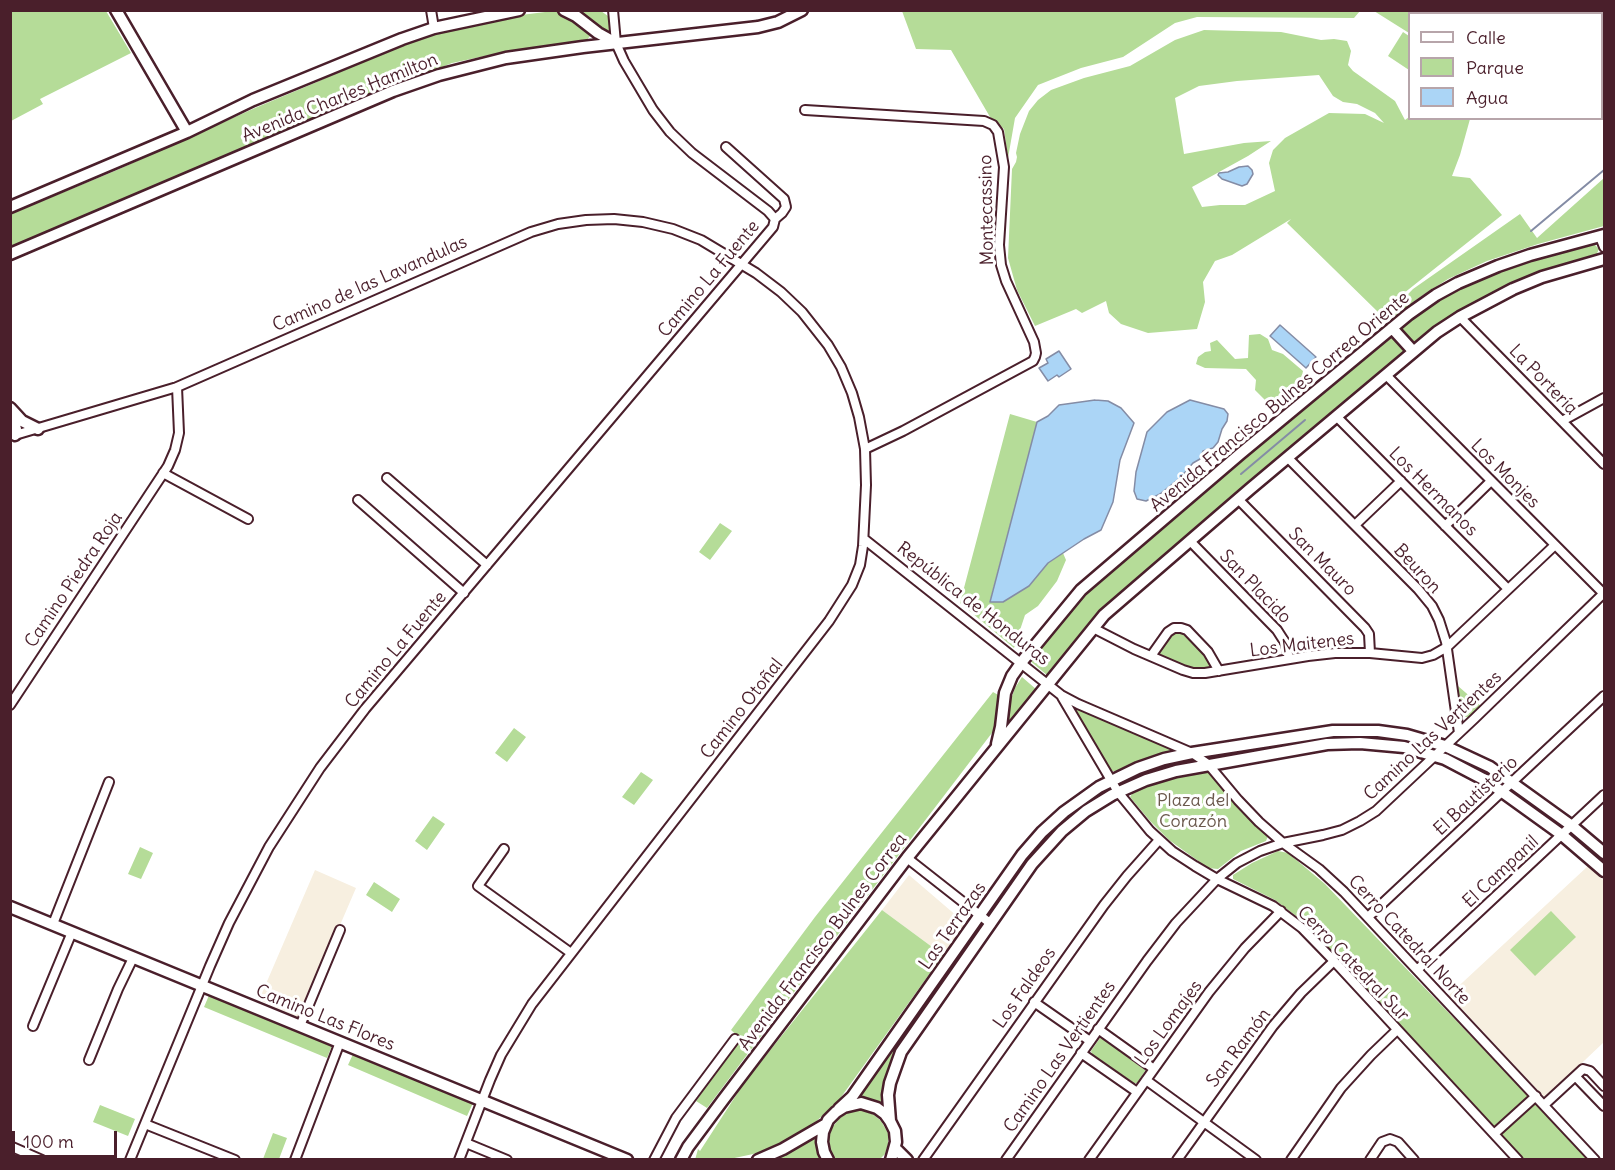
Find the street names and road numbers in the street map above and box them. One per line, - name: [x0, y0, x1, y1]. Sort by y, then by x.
- street label: Avenida Charles Hamilton: [239, 49, 441, 147]
- street label: Montecassino: [975, 154, 999, 266]
- street label: Camino La Fuente: [654, 216, 764, 342]
- street label: Camino de las Lavandulas: [269, 231, 471, 337]
- street label: Avenida Francisco Bulnes Correa Oriente: [1146, 287, 1414, 517]
- street label: La Portería: [1504, 340, 1582, 420]
- street label: Los Monjes: [1466, 435, 1544, 513]
- street label: Los Hermanos: [1384, 443, 1482, 541]
- street label: Camino Piedra Roja: [21, 508, 127, 652]
- street label: San Mauro: [1283, 523, 1361, 601]
- street label: República de Honduras: [892, 538, 1054, 670]
- street label: Beuron: [1389, 540, 1445, 598]
- street label: San Placido: [1215, 546, 1295, 628]
- street label: Camino La Fuente: [341, 587, 451, 713]
- street label: Los Maitenes: [1249, 628, 1355, 662]
- street label: Camino Otoñal: [696, 654, 788, 764]
- street label: Camino Las Vertientes: [1360, 667, 1506, 805]
- street label: El Bautisterio: [1430, 752, 1522, 840]
- street label: Avenida Francisco Bulnes Correa: [734, 829, 912, 1055]
- street label: El Campanil: [1459, 831, 1543, 913]
- street label: Cerro Catedral Norte: [1343, 871, 1475, 1009]
- street label: Las Terrazas: [915, 878, 991, 974]
- street label: Cerro Catedral Sur: [1293, 902, 1413, 1026]
- street label: Los Faldeos: [989, 943, 1061, 1033]
- street label: Los Lomajes: [1131, 976, 1207, 1070]
- street label: Camino Las Vertientes: [999, 977, 1121, 1137]
- street label: Camino Las Flores: [252, 980, 398, 1056]
- street label: San Ramón: [1202, 1004, 1276, 1092]

